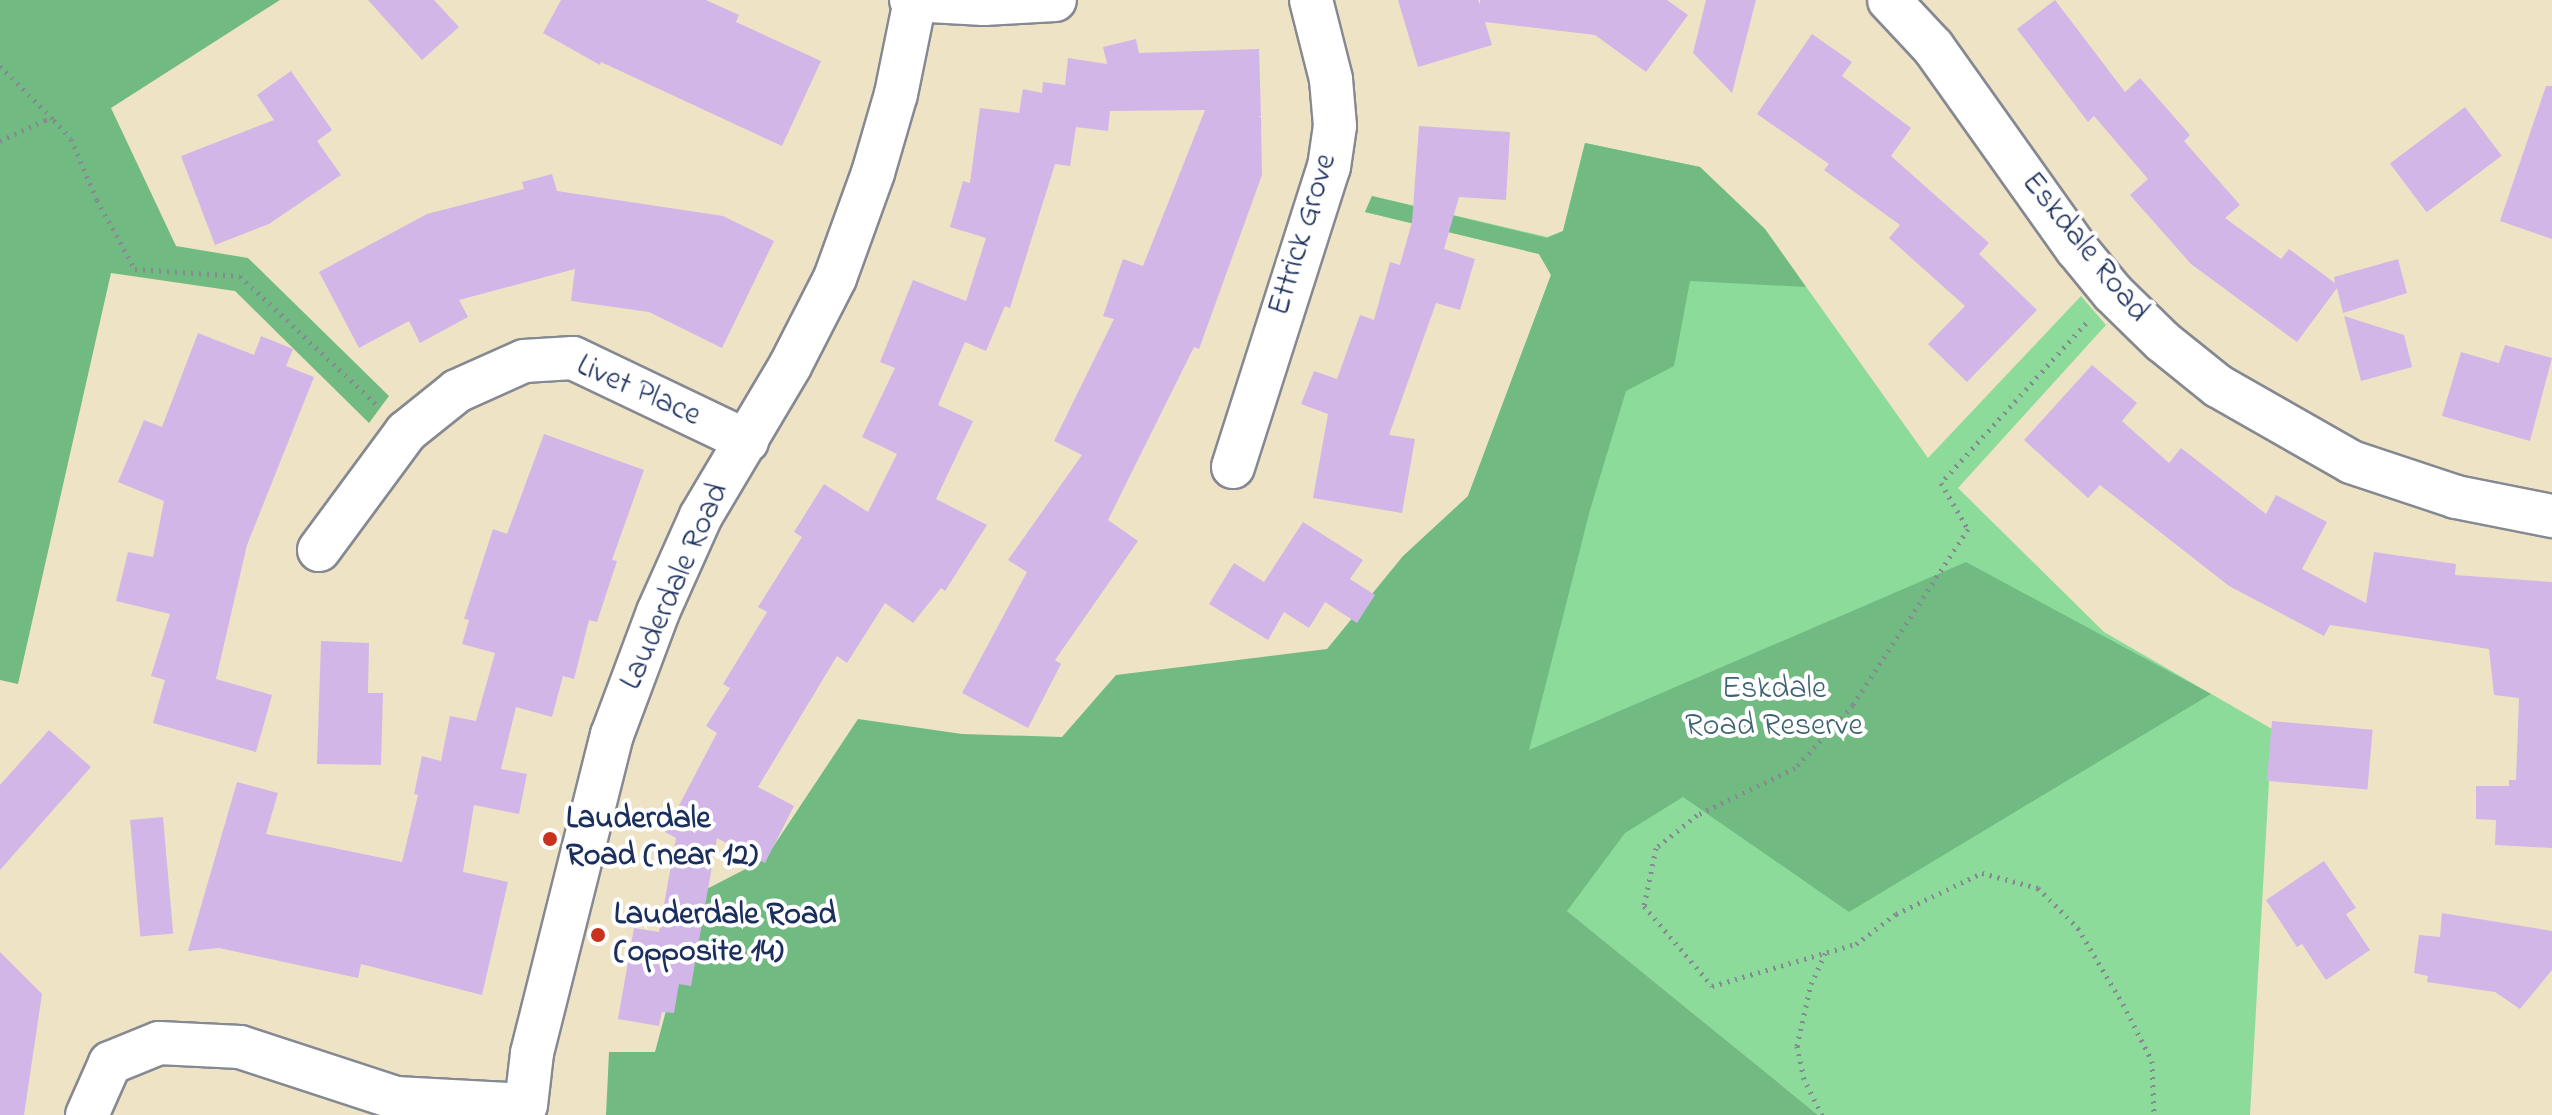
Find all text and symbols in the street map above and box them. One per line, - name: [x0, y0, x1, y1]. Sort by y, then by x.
- street label: Ettrick Grove: [1261, 150, 1347, 320]
- street label: Eskdale Road: [2012, 165, 2156, 331]
- street label: Livet Place: [570, 348, 706, 436]
- street label: Lauderdale Road: [613, 478, 739, 696]
- park label: Eskdale Road Reserve: [1685, 672, 1863, 747]
- place label: Lauderdale Road (near 12): [566, 802, 758, 877]
- marker: Lauderdale Road (near 12): [541, 830, 559, 848]
- place label: Lauderdale Road (opposite 14): [614, 898, 836, 973]
- marker: Lauderdale Road (opposite 14): [589, 926, 607, 944]

